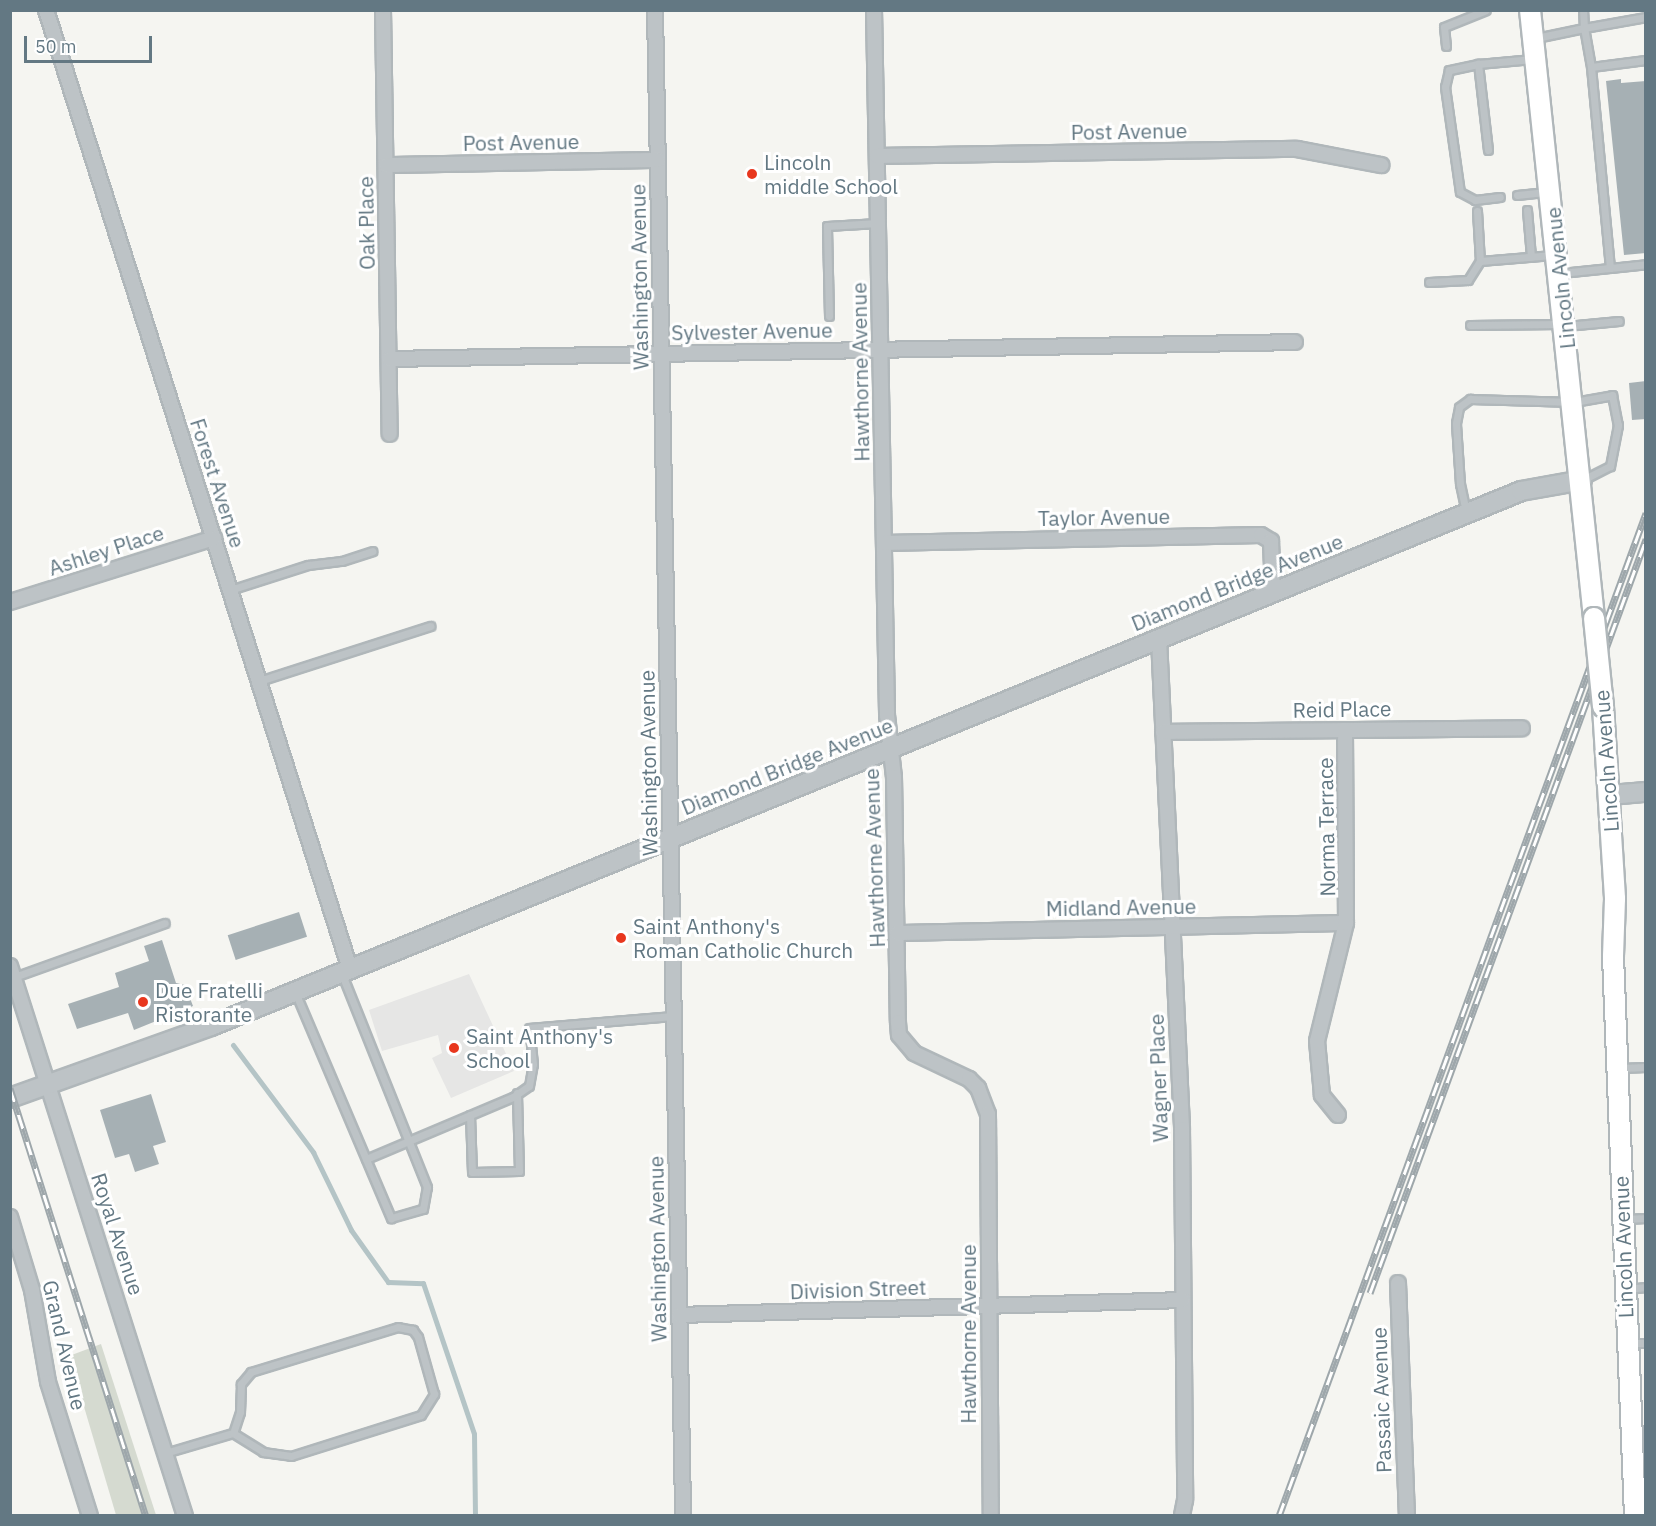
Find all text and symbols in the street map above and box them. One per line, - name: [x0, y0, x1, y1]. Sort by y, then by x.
- scale bar: [27, 24, 154, 62]
- text: 50 m: [35, 35, 77, 58]
- street label: Post Avenue: [1070, 117, 1188, 145]
- street label: Post Avenue: [462, 128, 580, 156]
- place label: Lincoln middle School: [764, 149, 898, 199]
- marker: Lincoln middle School: [745, 167, 759, 181]
- street label: Oak Place: [353, 176, 379, 270]
- street label: Washington Avenue: [625, 184, 653, 370]
- street label: Lincoln Avenue: [1540, 206, 1580, 350]
- street label: Hawthorne Avenue: [846, 282, 874, 462]
- street label: Sylvester Avenue: [671, 317, 833, 345]
- street label: Forest Avenue: [185, 415, 251, 551]
- street label: Taylor Avenue: [1038, 503, 1170, 531]
- street label: Ashley Place: [45, 520, 167, 580]
- street label: Diamond Bridge Avenue: [1127, 528, 1347, 636]
- street label: Washington Avenue: [634, 670, 662, 856]
- street label: Lincoln Avenue: [1588, 689, 1624, 833]
- street label: Reid Place: [1292, 696, 1392, 722]
- street label: Diamond Bridge Avenue: [677, 712, 897, 820]
- street label: Norma Terrace: [1312, 757, 1340, 897]
- street label: Hawthorne Avenue: [858, 768, 890, 948]
- street label: Midland Avenue: [1045, 893, 1197, 921]
- place label: Saint Anthony's Roman Catholic Church: [633, 913, 853, 963]
- marker: Saint Anthony's Roman Catholic Church: [614, 931, 628, 945]
- place label: Due Fratelli Ristorante: [155, 977, 263, 1027]
- marker: Due Fratelli Ristorante: [136, 995, 150, 1009]
- street label: Wagner Place: [1143, 1013, 1173, 1143]
- place label: Saint Anthony's School: [466, 1023, 613, 1073]
- marker: Saint Anthony's School: [447, 1041, 461, 1055]
- street label: Washington Avenue: [643, 1156, 671, 1342]
- street label: Royal Avenue: [86, 1170, 150, 1298]
- street label: Lincoln Avenue: [1608, 1175, 1638, 1319]
- street label: Hawthorne Avenue: [955, 1244, 981, 1424]
- street label: Division Street: [789, 1274, 927, 1304]
- street label: Grand Avenue: [38, 1278, 92, 1412]
- street label: Passaic Avenue: [1366, 1327, 1396, 1473]

